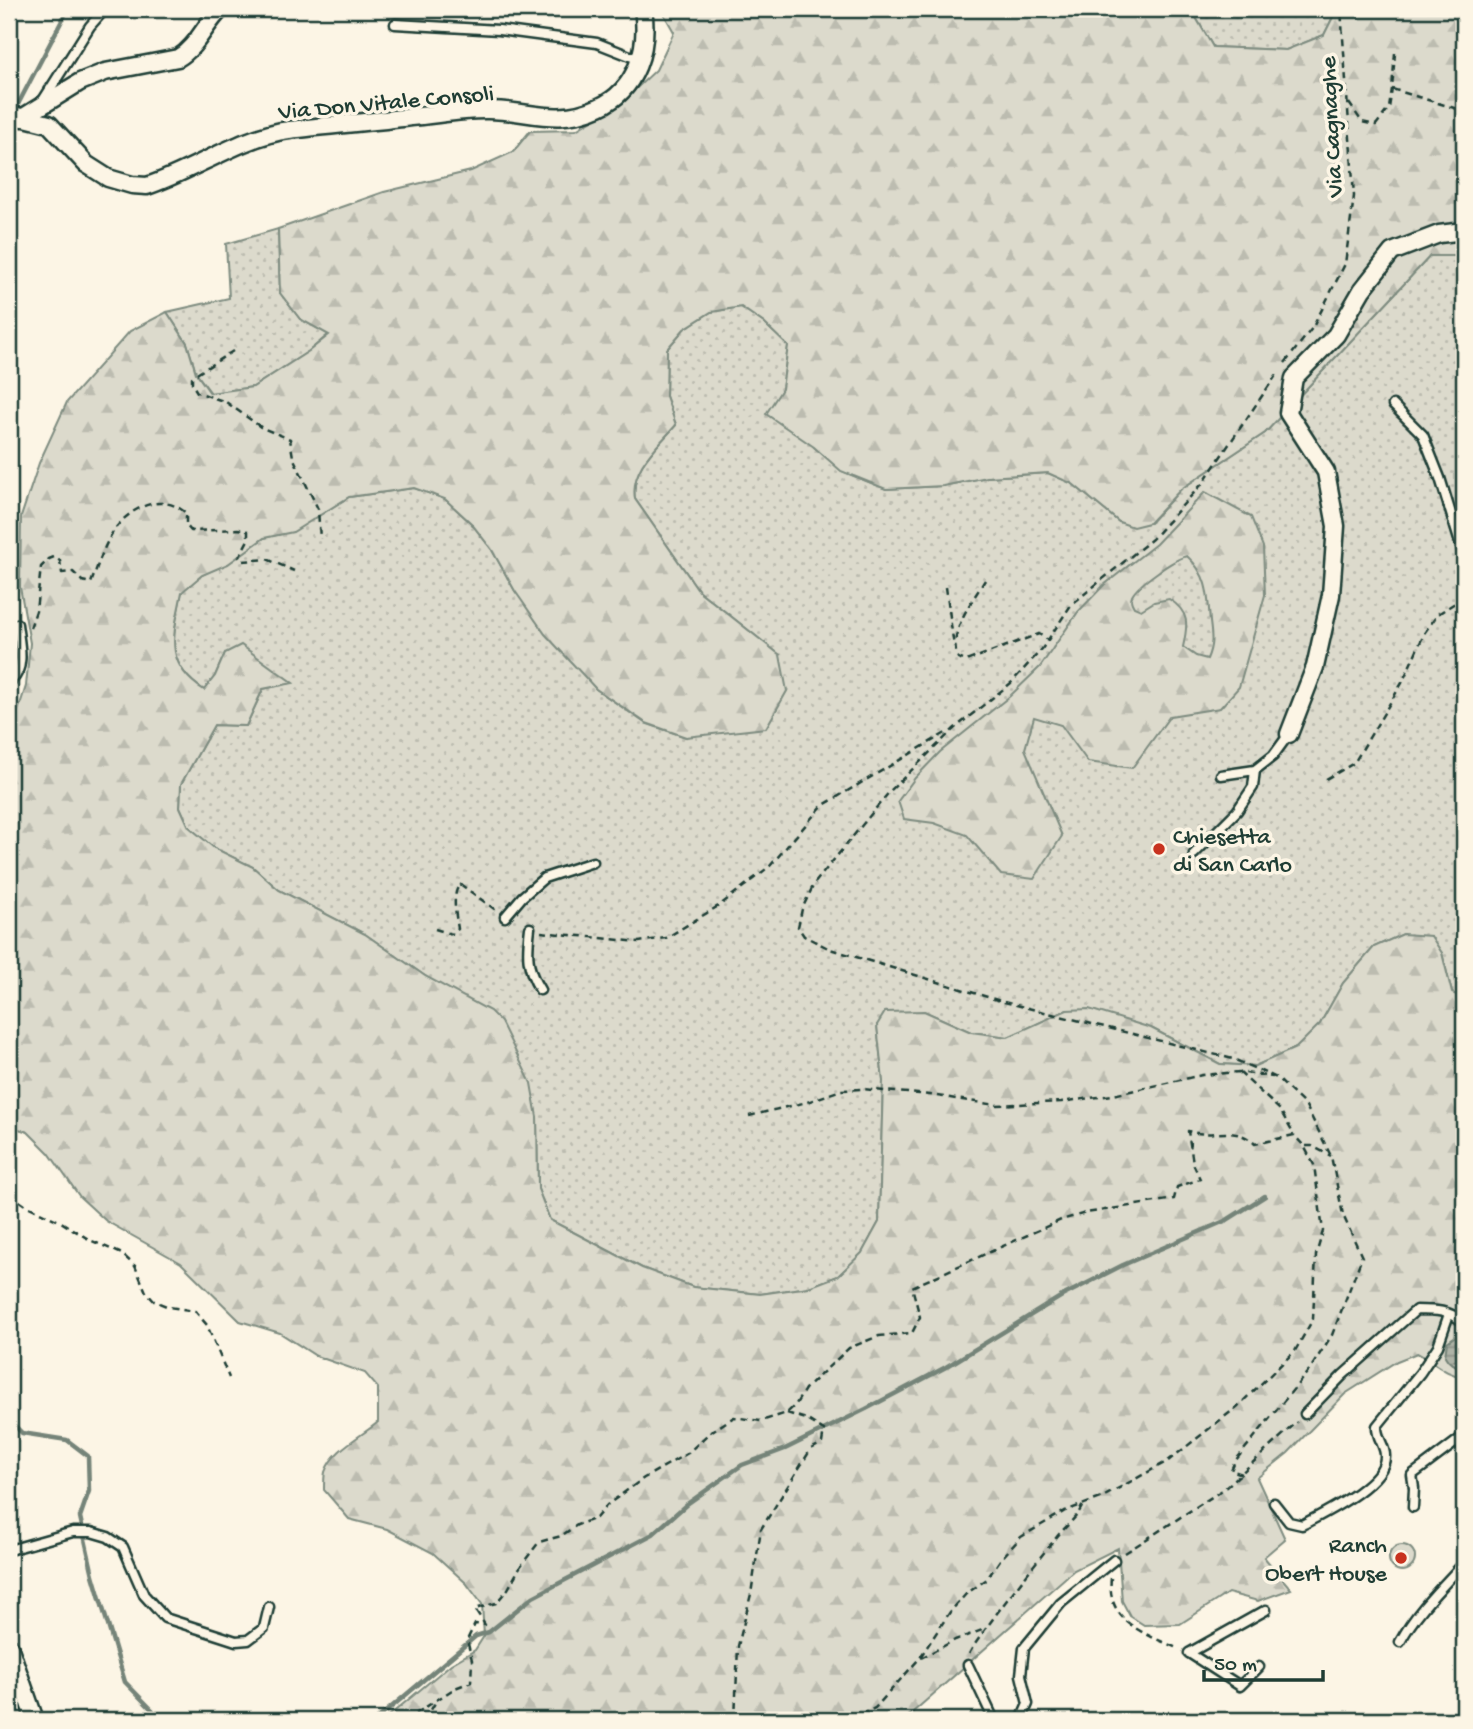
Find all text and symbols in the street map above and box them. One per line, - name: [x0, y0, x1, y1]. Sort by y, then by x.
- street label: Via Cagnaghe: [1315, 55, 1352, 199]
- street label: Via Don Vitale Consoli: [276, 81, 495, 128]
- place label: Chiesetta di San Carlo: [1173, 824, 1292, 881]
- marker: Chiesetta di San Carlo: [1151, 841, 1167, 857]
- place label: Ranch Obert House: [1265, 1533, 1388, 1590]
- marker: Ranch Obert House: [1393, 1550, 1409, 1566]
- scale bar: [1204, 1638, 1322, 1682]
- text: 50 m: [1214, 1654, 1257, 1679]

